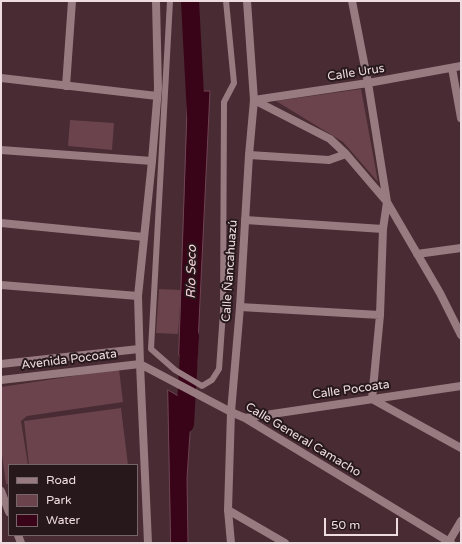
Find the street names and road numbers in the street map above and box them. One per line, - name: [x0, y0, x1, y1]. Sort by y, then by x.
- street label: Calle Urus: [326, 61, 386, 85]
- street label: Calle Ñancahuazú: [219, 219, 241, 323]
- street label: Avenida Pocoata: [20, 347, 118, 373]
- street label: Calle Pocoata: [312, 377, 390, 403]
- street label: Calle General Camacho: [243, 400, 363, 480]

